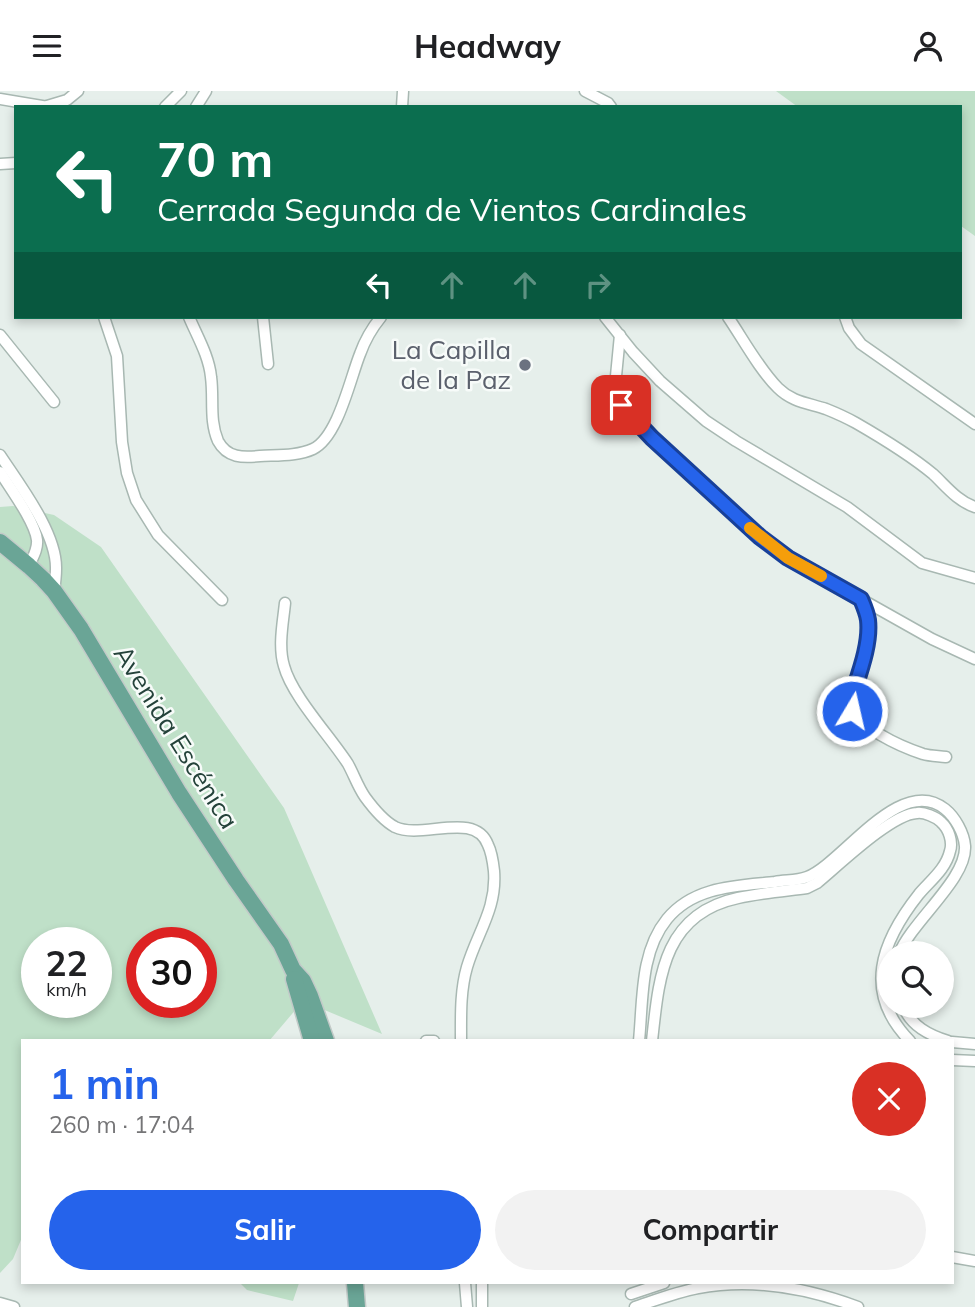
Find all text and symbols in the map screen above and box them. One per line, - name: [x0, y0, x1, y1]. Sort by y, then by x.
- text: Headway: [414, 26, 561, 66]
- icon: menu: [28, 27, 66, 65]
- icon: person: [909, 27, 947, 65]
- text: 70 m: [157, 128, 273, 189]
- icon: left: [42, 133, 133, 224]
- text: Cerrada Segunda de Vientos Cardinales: [157, 189, 747, 229]
- icon: left: [360, 266, 398, 304]
- icon: ahead: [433, 266, 471, 304]
- icon: ahead: [506, 266, 544, 304]
- icon: right: [579, 266, 617, 304]
- place label: La Capilla de la Paz: [392, 333, 511, 396]
- marker: La Capilla de la Paz: [517, 357, 533, 373]
- pin: [591, 375, 651, 435]
- icon: arrive: [602, 386, 640, 424]
- street label: Avenida Escénica: [107, 639, 246, 835]
- position arrow: [815, 674, 889, 748]
- speed limit sign: 30: [126, 927, 217, 1018]
- text: 22: [45, 941, 88, 985]
- map controls: [877, 941, 954, 1018]
- button: search: [877, 941, 954, 1018]
- text: km/h: [46, 978, 87, 1001]
- text: 1 min: [49, 1057, 160, 1110]
- button: close: [852, 1062, 926, 1136]
- text: 260 m · 17:04: [49, 1110, 194, 1139]
- button: Salir: [49, 1190, 481, 1270]
- button: Compartir: [495, 1190, 926, 1270]

